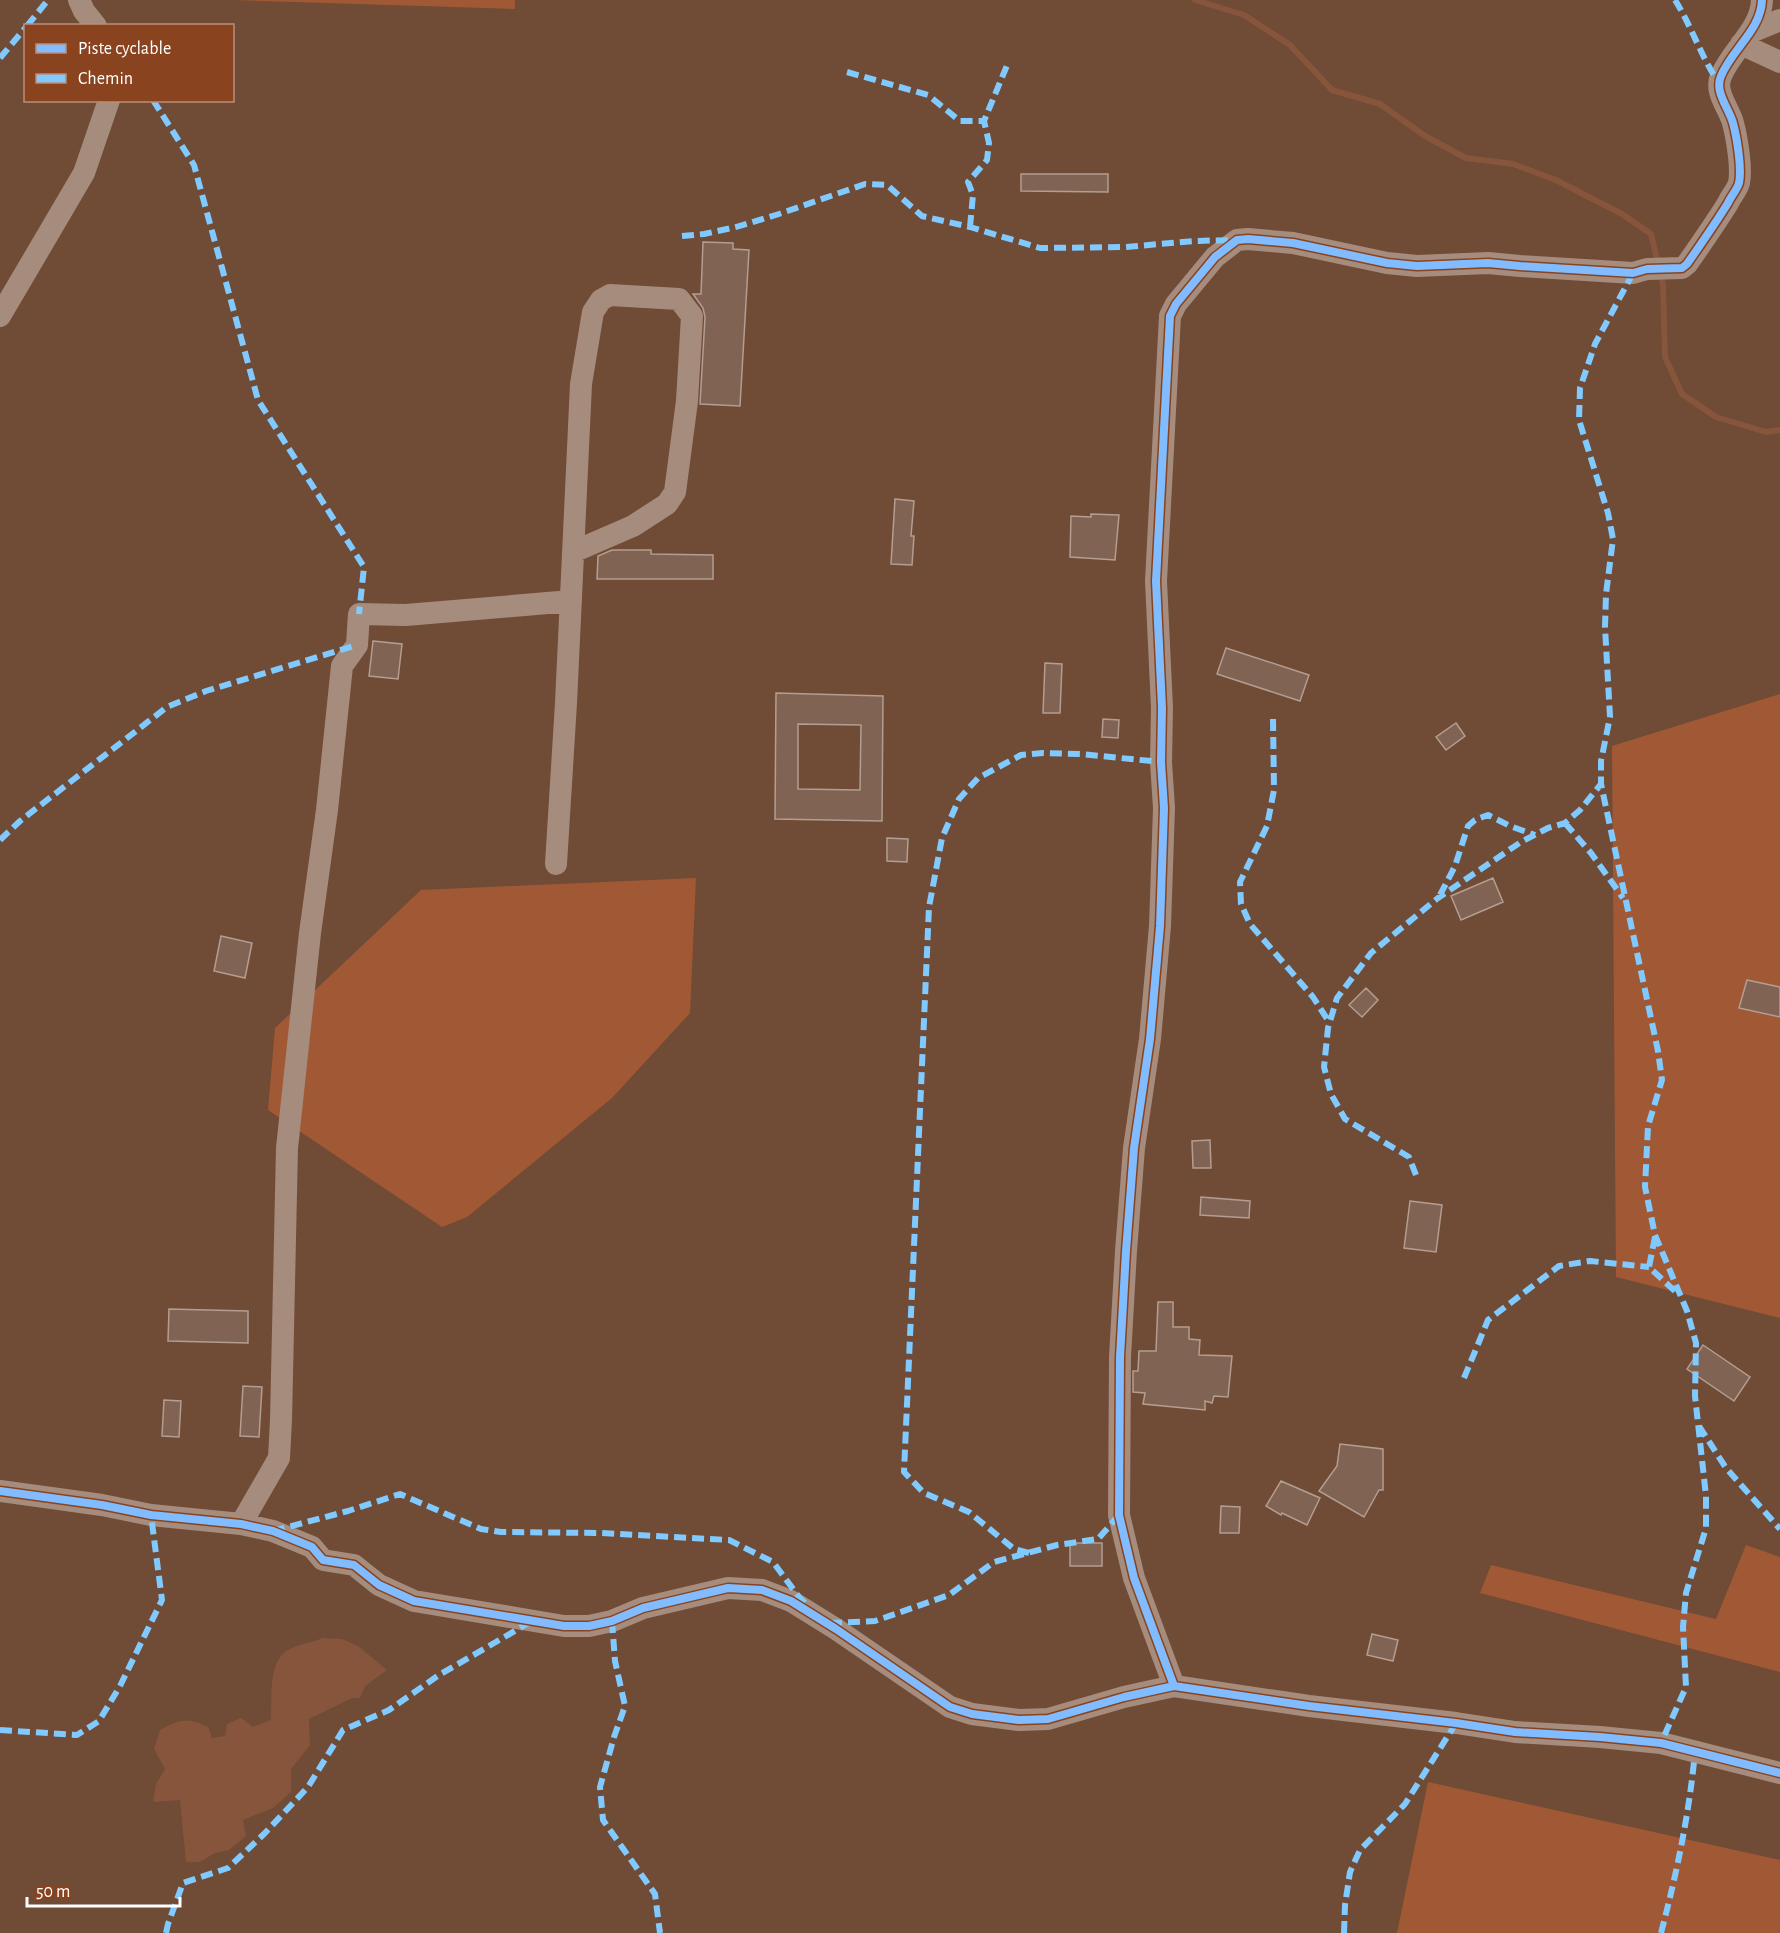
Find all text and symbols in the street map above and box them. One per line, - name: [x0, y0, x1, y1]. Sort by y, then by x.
- legend: [24, 24, 234, 102]
- text: Piste cyclable: [78, 40, 171, 58]
- text: Chemin: [78, 70, 133, 88]
- scale bar: [27, 1870, 180, 1908]
- text: 50 m: [36, 1883, 70, 1901]

